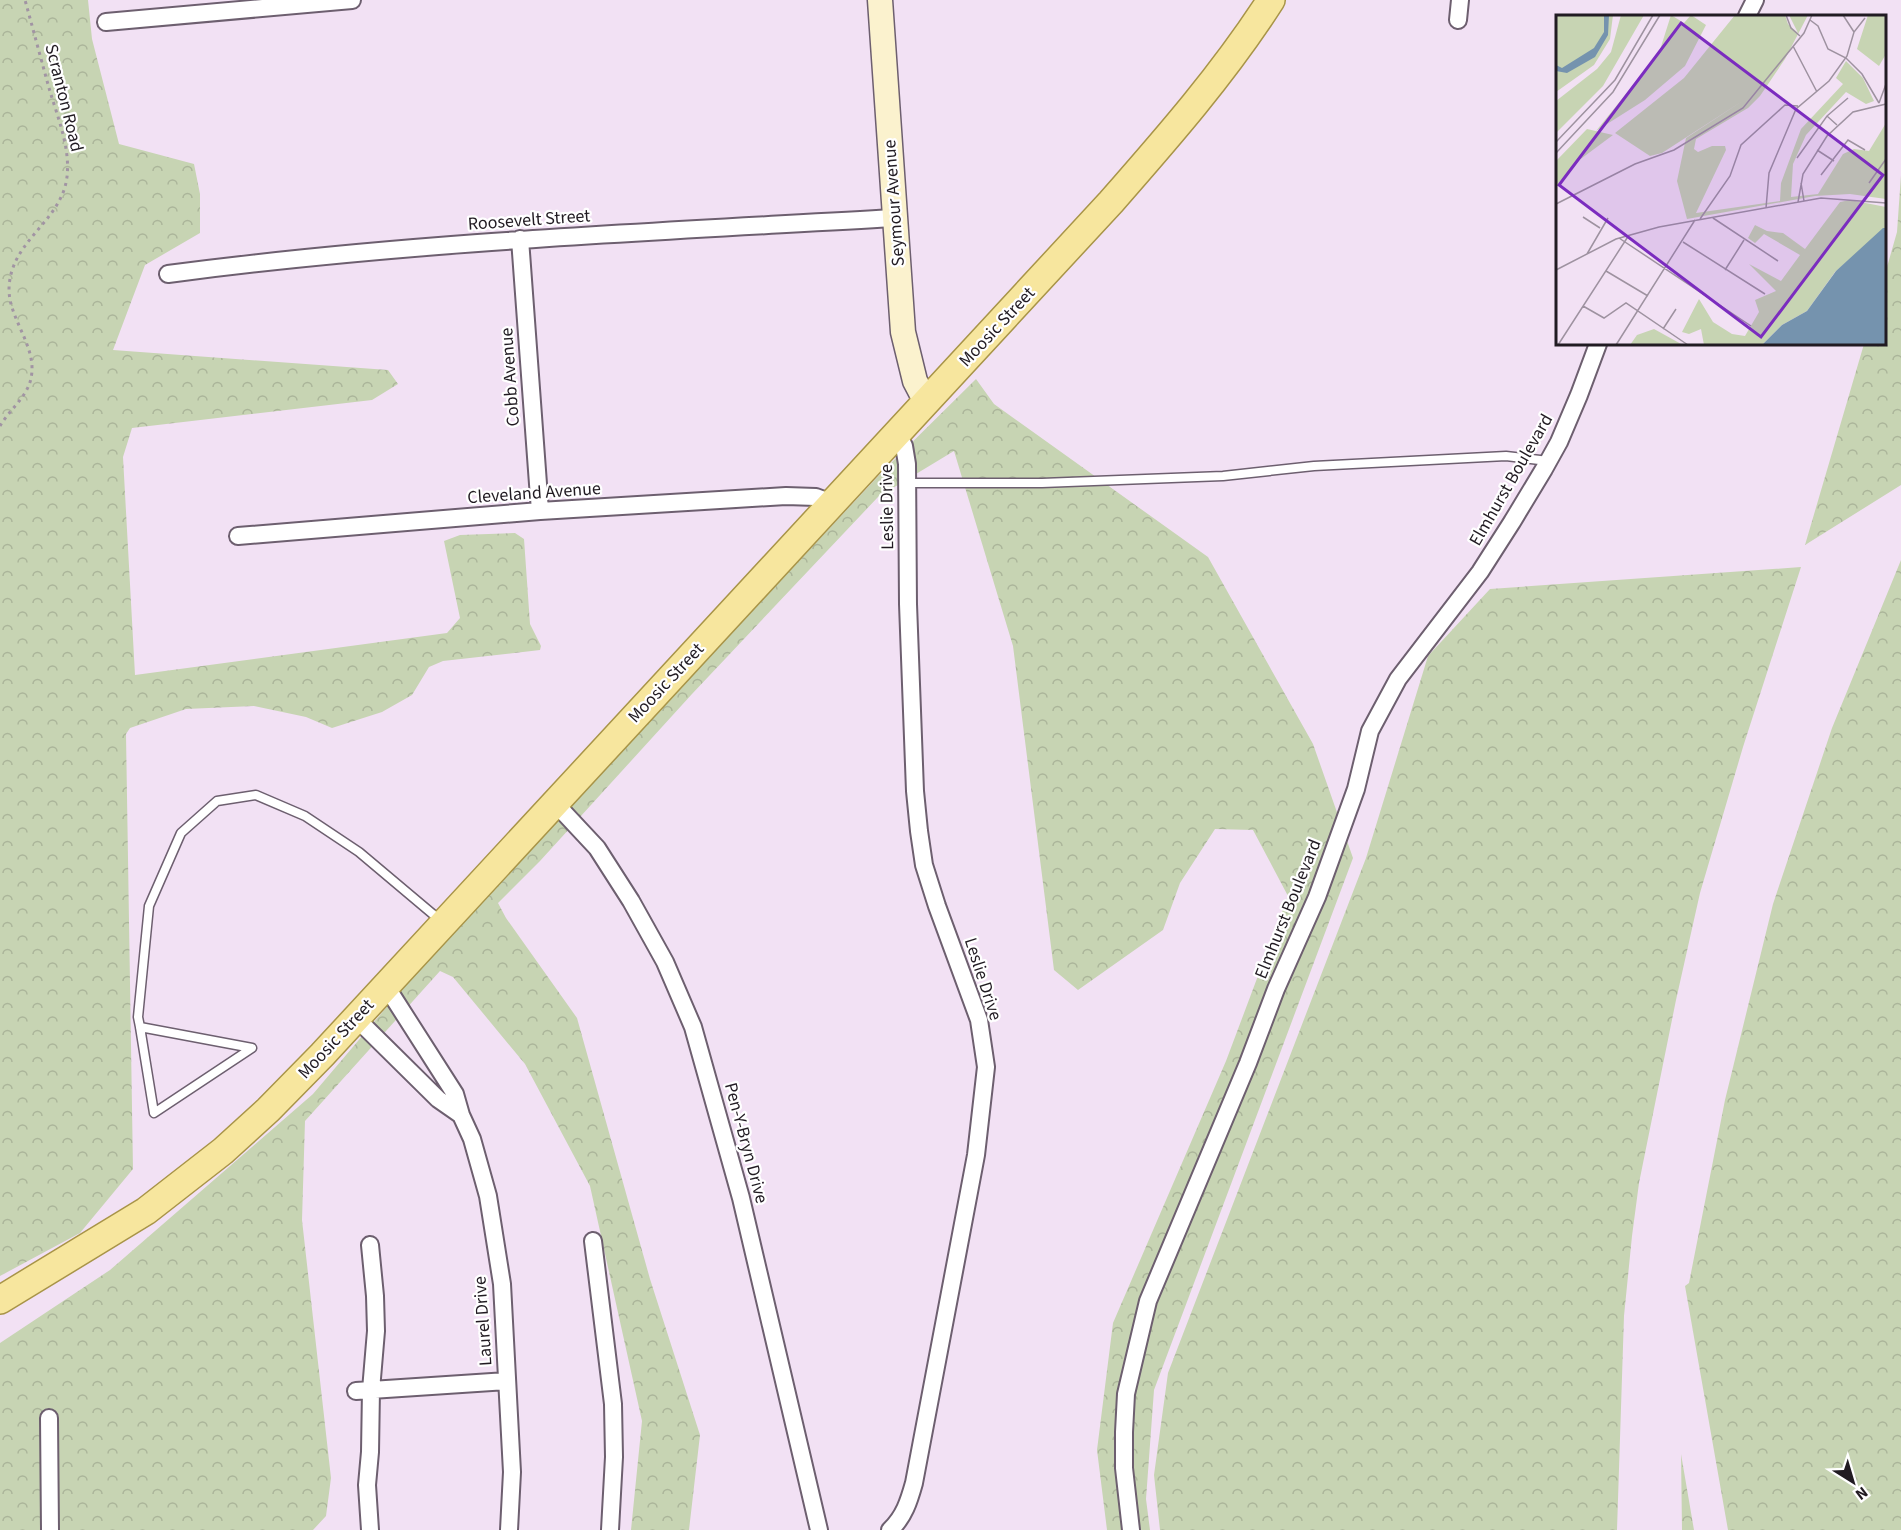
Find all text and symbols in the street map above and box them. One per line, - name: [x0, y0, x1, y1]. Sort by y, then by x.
- inset map: [1556, 15, 1886, 345]
- street label: Scranton Road: [39, 41, 89, 155]
- street label: Seymour Avenue: [877, 139, 911, 267]
- street label: Roosevelt Street: [467, 203, 591, 237]
- street label: Moosic Street: [953, 281, 1041, 373]
- street label: Cobb Avenue: [494, 327, 526, 427]
- street label: Elmhurst Boulevard: [1463, 409, 1559, 551]
- street label: Leslie Drive: [874, 464, 900, 550]
- street label: Cleveland Avenue: [466, 476, 602, 510]
- street label: Moosic Street: [622, 637, 710, 729]
- street label: Elmhurst Boulevard: [1249, 835, 1327, 983]
- street label: Leslie Drive: [958, 934, 1008, 1024]
- street label: Moosic Street: [292, 993, 380, 1085]
- street label: Pen-Y-Bryn Drive: [718, 1080, 774, 1206]
- street label: Laurel Drive: [467, 1275, 499, 1367]
- north arrow: [1823, 1452, 1883, 1512]
- text: N: [1851, 1481, 1872, 1505]

